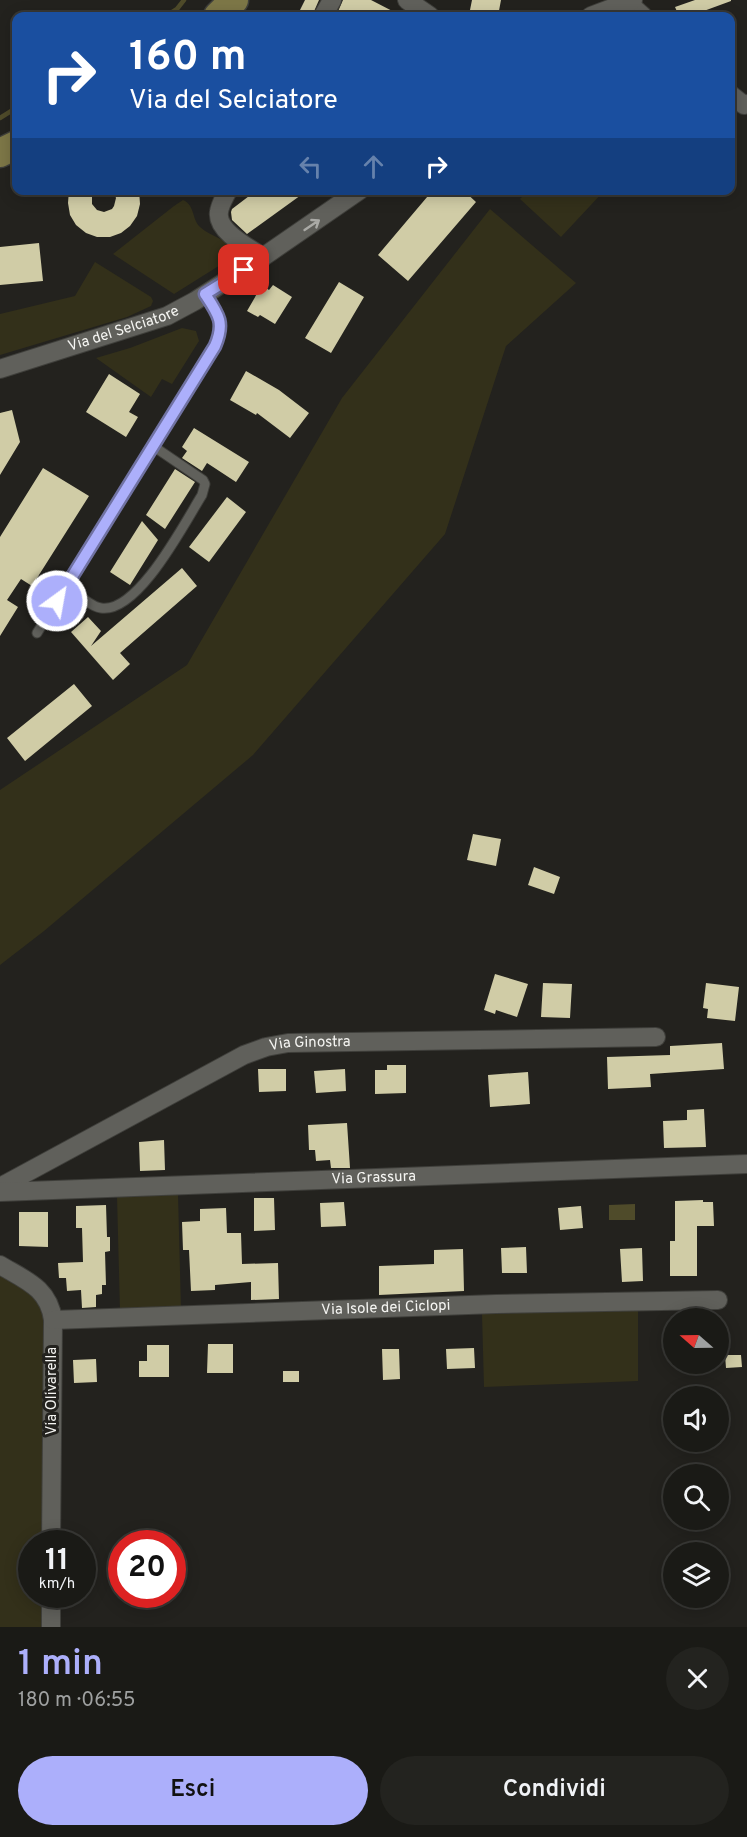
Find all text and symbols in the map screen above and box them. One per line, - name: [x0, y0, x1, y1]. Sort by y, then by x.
- text: 160 m: [129, 32, 247, 85]
- icon: right: [30, 36, 108, 114]
- text: Via del Selciatore: [129, 84, 338, 118]
- icon: left: [294, 150, 327, 183]
- icon: ahead: [357, 150, 390, 183]
- icon: right: [420, 150, 453, 183]
- one-way arrow: [303, 219, 320, 231]
- pin: [218, 244, 269, 295]
- icon: arrive: [227, 253, 260, 286]
- street label: Via del Selciatore: [66, 302, 183, 356]
- position arrow: [25, 569, 89, 633]
- street label: Via Ginostra: [268, 1032, 351, 1056]
- street label: Via Grassura: [331, 1167, 416, 1189]
- street label: Via Isole dei Ciclopi: [321, 1296, 451, 1320]
- north arrow: [663, 1308, 729, 1374]
- map controls: [663, 1308, 729, 1608]
- street label: Via Olivarella: [43, 1347, 62, 1435]
- button: sound: [663, 1386, 729, 1452]
- button: search: [663, 1464, 729, 1530]
- speed limit sign: 20: [108, 1530, 186, 1608]
- button: layers: [663, 1542, 729, 1608]
- text: 11: [45, 1543, 69, 1580]
- text: km/h: [39, 1575, 75, 1594]
- text: 1 min: [18, 1642, 103, 1688]
- button: close: [666, 1647, 729, 1710]
- text: 180 m · 06:55: [18, 1688, 135, 1714]
- button: Esci: [18, 1756, 368, 1825]
- button: Condividi: [380, 1756, 729, 1825]

